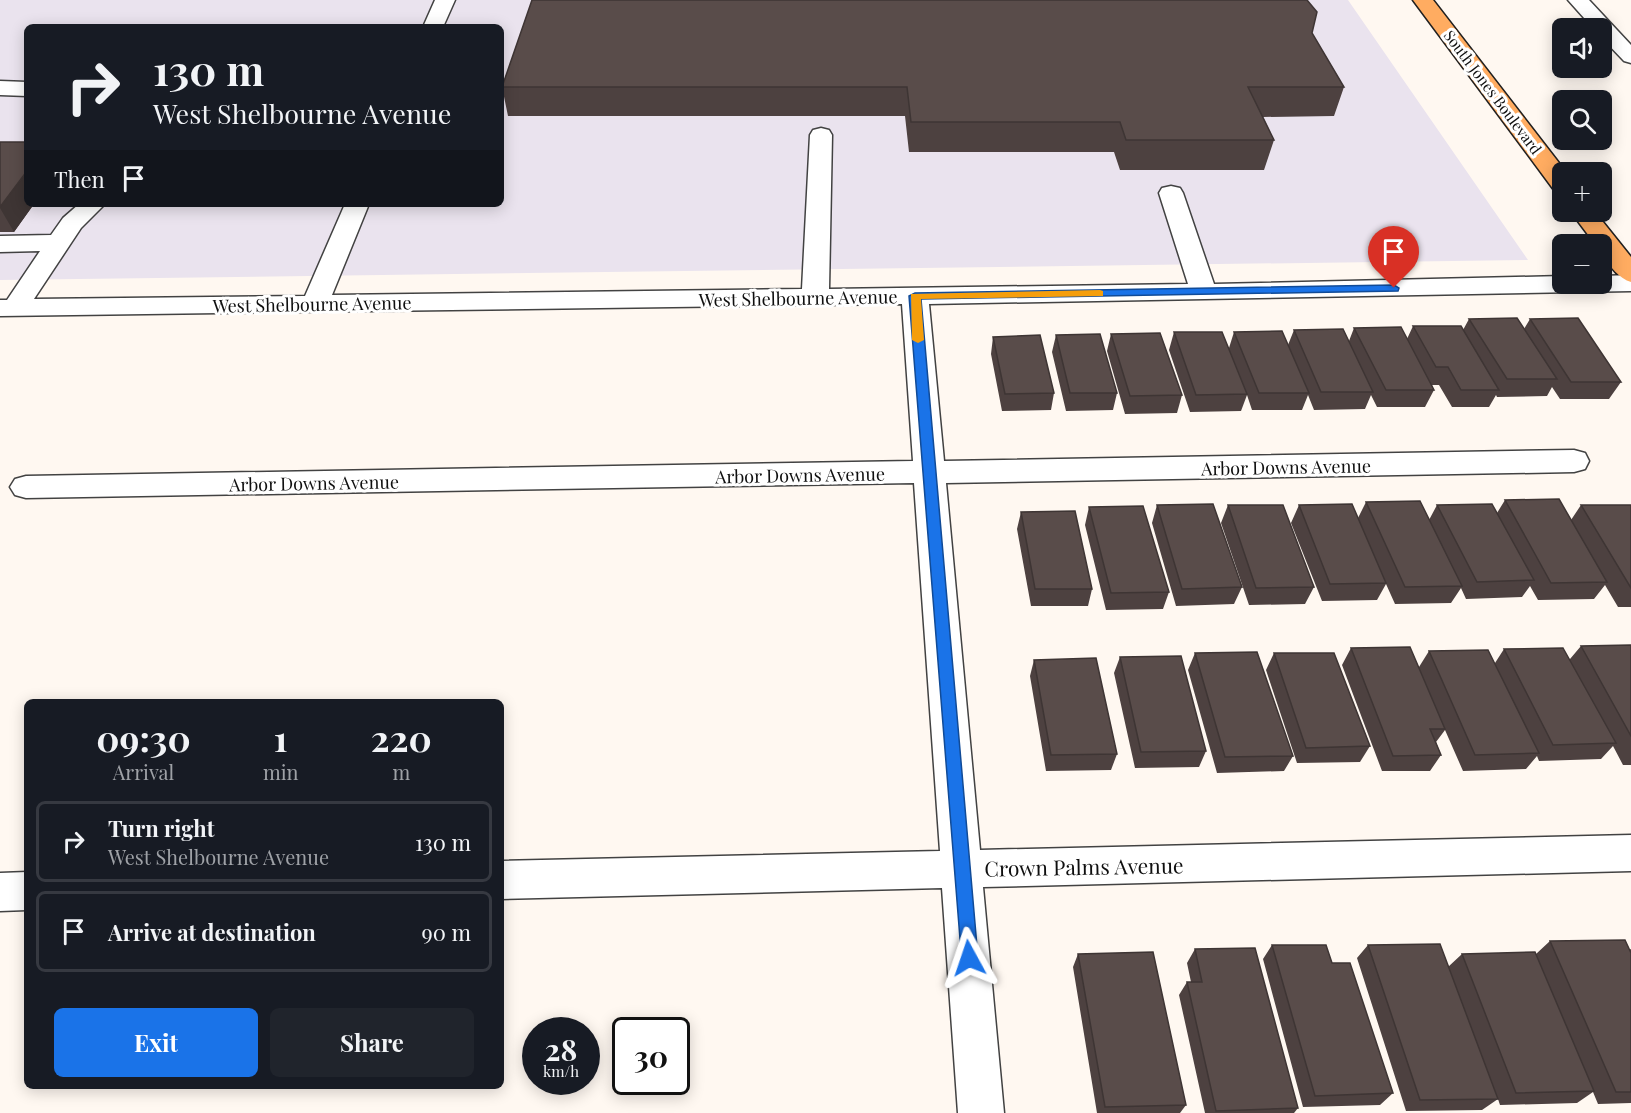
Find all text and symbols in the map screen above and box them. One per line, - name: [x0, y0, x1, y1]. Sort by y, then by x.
- map controls: [1552, 18, 1612, 294]
- button: sound: [1552, 18, 1612, 78]
- street label: South Jones Boulevard: [1440, 26, 1546, 158]
- text: 130 m: [153, 41, 264, 97]
- icon: right: [54, 48, 132, 126]
- button: search: [1552, 90, 1612, 150]
- text: West Shelbourne Avenue: [153, 95, 451, 131]
- icon: arrive: [117, 162, 150, 195]
- button: +: [1552, 162, 1612, 222]
- text: Then: [54, 164, 105, 194]
- pin: [1368, 226, 1419, 288]
- button: −: [1552, 234, 1612, 294]
- icon: arrive: [1377, 235, 1410, 268]
- street label: West Shelbourne Avenue: [697, 284, 898, 312]
- street label: West Shelbourne Avenue: [211, 290, 412, 318]
- street label: Arbor Downs Avenue: [1200, 454, 1371, 480]
- street label: Arbor Downs Avenue: [714, 462, 885, 488]
- street label: Arbor Downs Avenue: [228, 470, 399, 496]
- text: 09:30: [96, 713, 191, 761]
- text: 1: [274, 713, 288, 761]
- text: 220: [371, 713, 432, 761]
- text: Arrival: [113, 758, 174, 785]
- text: min: [263, 758, 299, 785]
- text: m: [392, 758, 410, 785]
- text: Turn right: [108, 813, 214, 843]
- icon: right: [57, 825, 90, 858]
- text: 130 m: [415, 827, 471, 857]
- text: West Shelbourne Avenue: [108, 843, 329, 870]
- street label: Crown Palms Avenue: [984, 850, 1184, 882]
- icon: arrive: [57, 915, 90, 948]
- text: Arrive at destination: [108, 917, 316, 947]
- text: 90 m: [422, 917, 471, 947]
- position arrow: [937, 926, 1001, 990]
- button: Exit: [54, 1008, 258, 1077]
- button: Share: [270, 1008, 474, 1077]
- speed limit sign: 30: [612, 1017, 690, 1095]
- text: 28: [545, 1029, 577, 1069]
- text: km/h: [543, 1061, 579, 1081]

